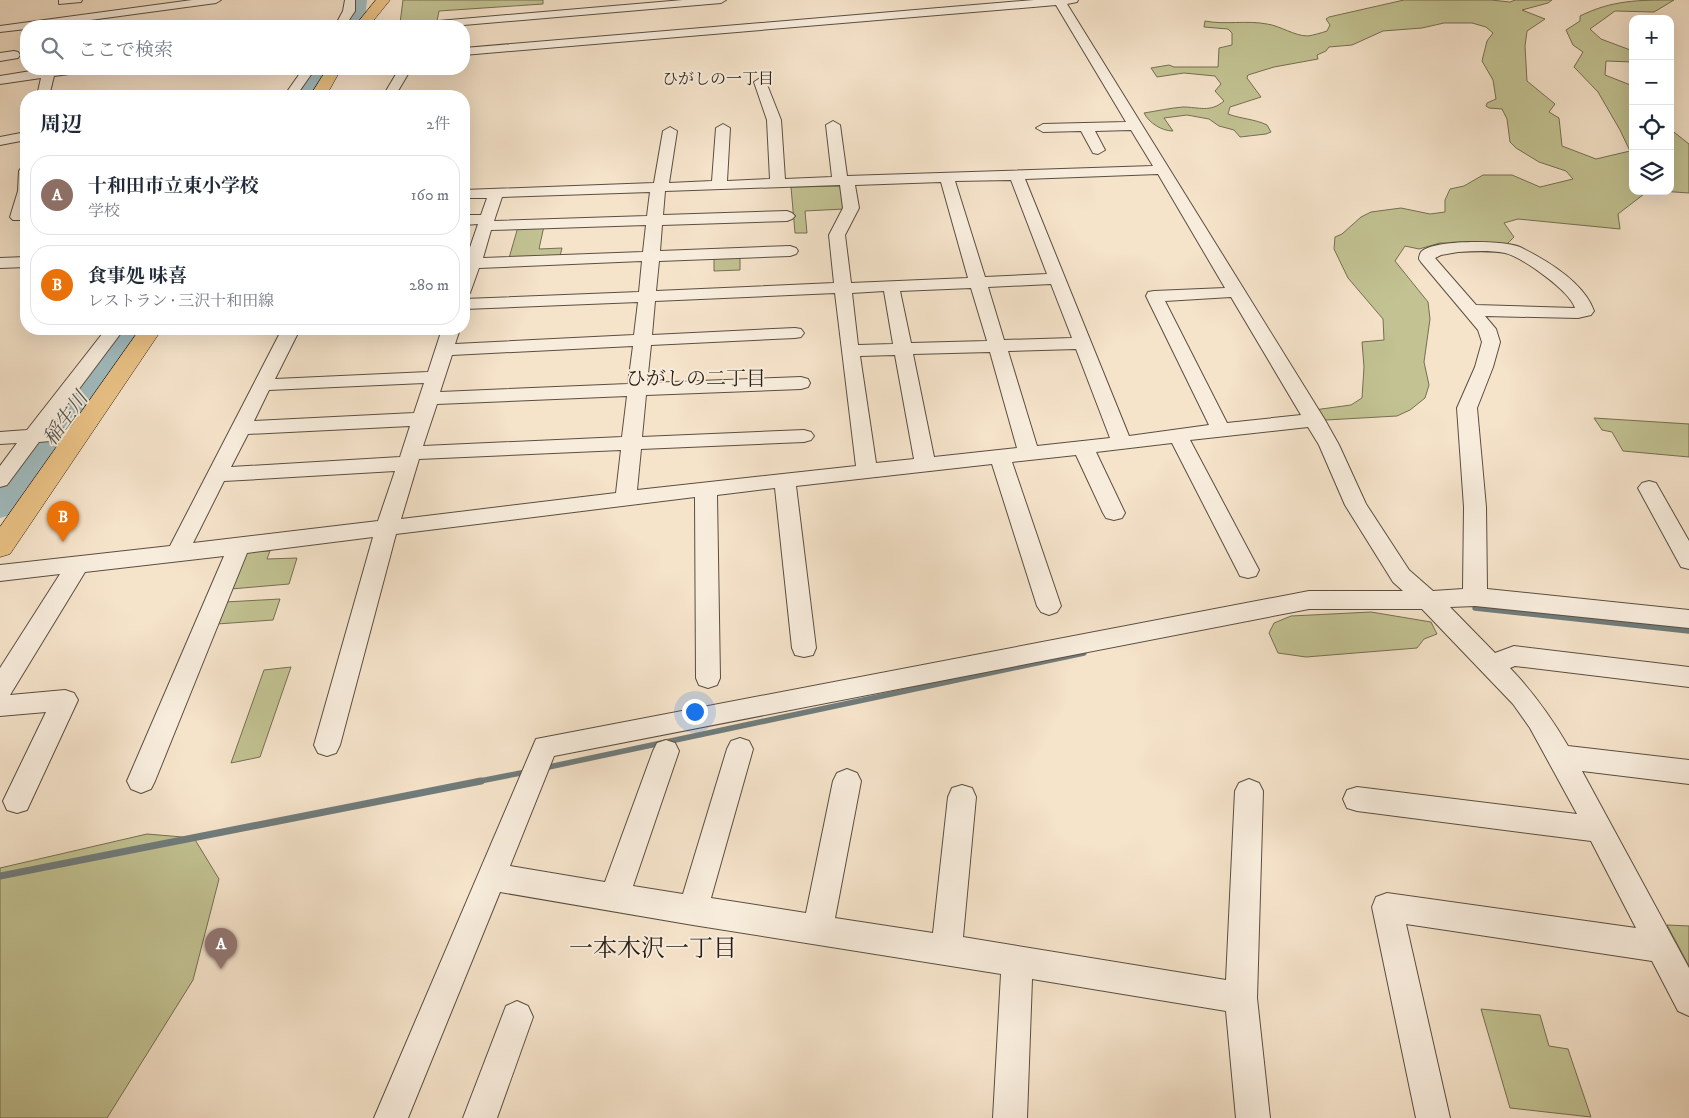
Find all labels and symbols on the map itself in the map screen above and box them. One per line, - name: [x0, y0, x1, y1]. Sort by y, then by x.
- district label: ひがしの一丁目: [662, 69, 774, 89]
- district label: ひがしの二丁目: [626, 367, 766, 392]
- water label: 稲生川: [38, 386, 95, 450]
- pin: B: [47, 501, 79, 542]
- your location: [682, 699, 708, 725]
- pin: A: [205, 928, 237, 969]
- district label: 一本木沢一丁目: [569, 934, 737, 964]

